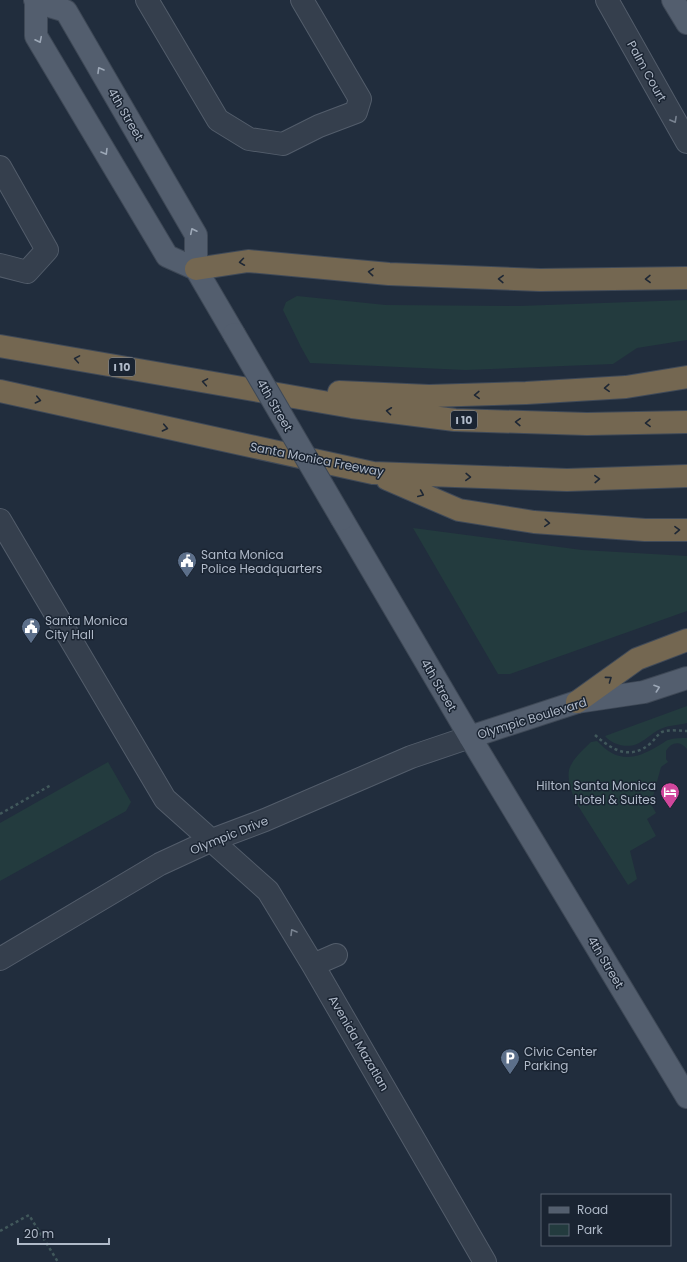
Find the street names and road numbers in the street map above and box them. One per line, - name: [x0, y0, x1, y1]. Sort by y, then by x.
- street label: Palm Court: [623, 38, 671, 104]
- street label: 4th Street: [104, 85, 148, 143]
- road number: I 10: [109, 358, 135, 376]
- street label: 4th Street: [253, 376, 297, 434]
- road number: I 10: [451, 411, 477, 429]
- street label: Santa Monica Freeway: [249, 438, 386, 480]
- street label: 4th Street: [417, 656, 461, 714]
- street label: Olympic Boulevard: [475, 693, 589, 743]
- street label: Olympic Drive: [187, 812, 271, 858]
- street label: 4th Street: [584, 933, 628, 991]
- street label: Avenida Mazatlan: [325, 992, 393, 1094]

